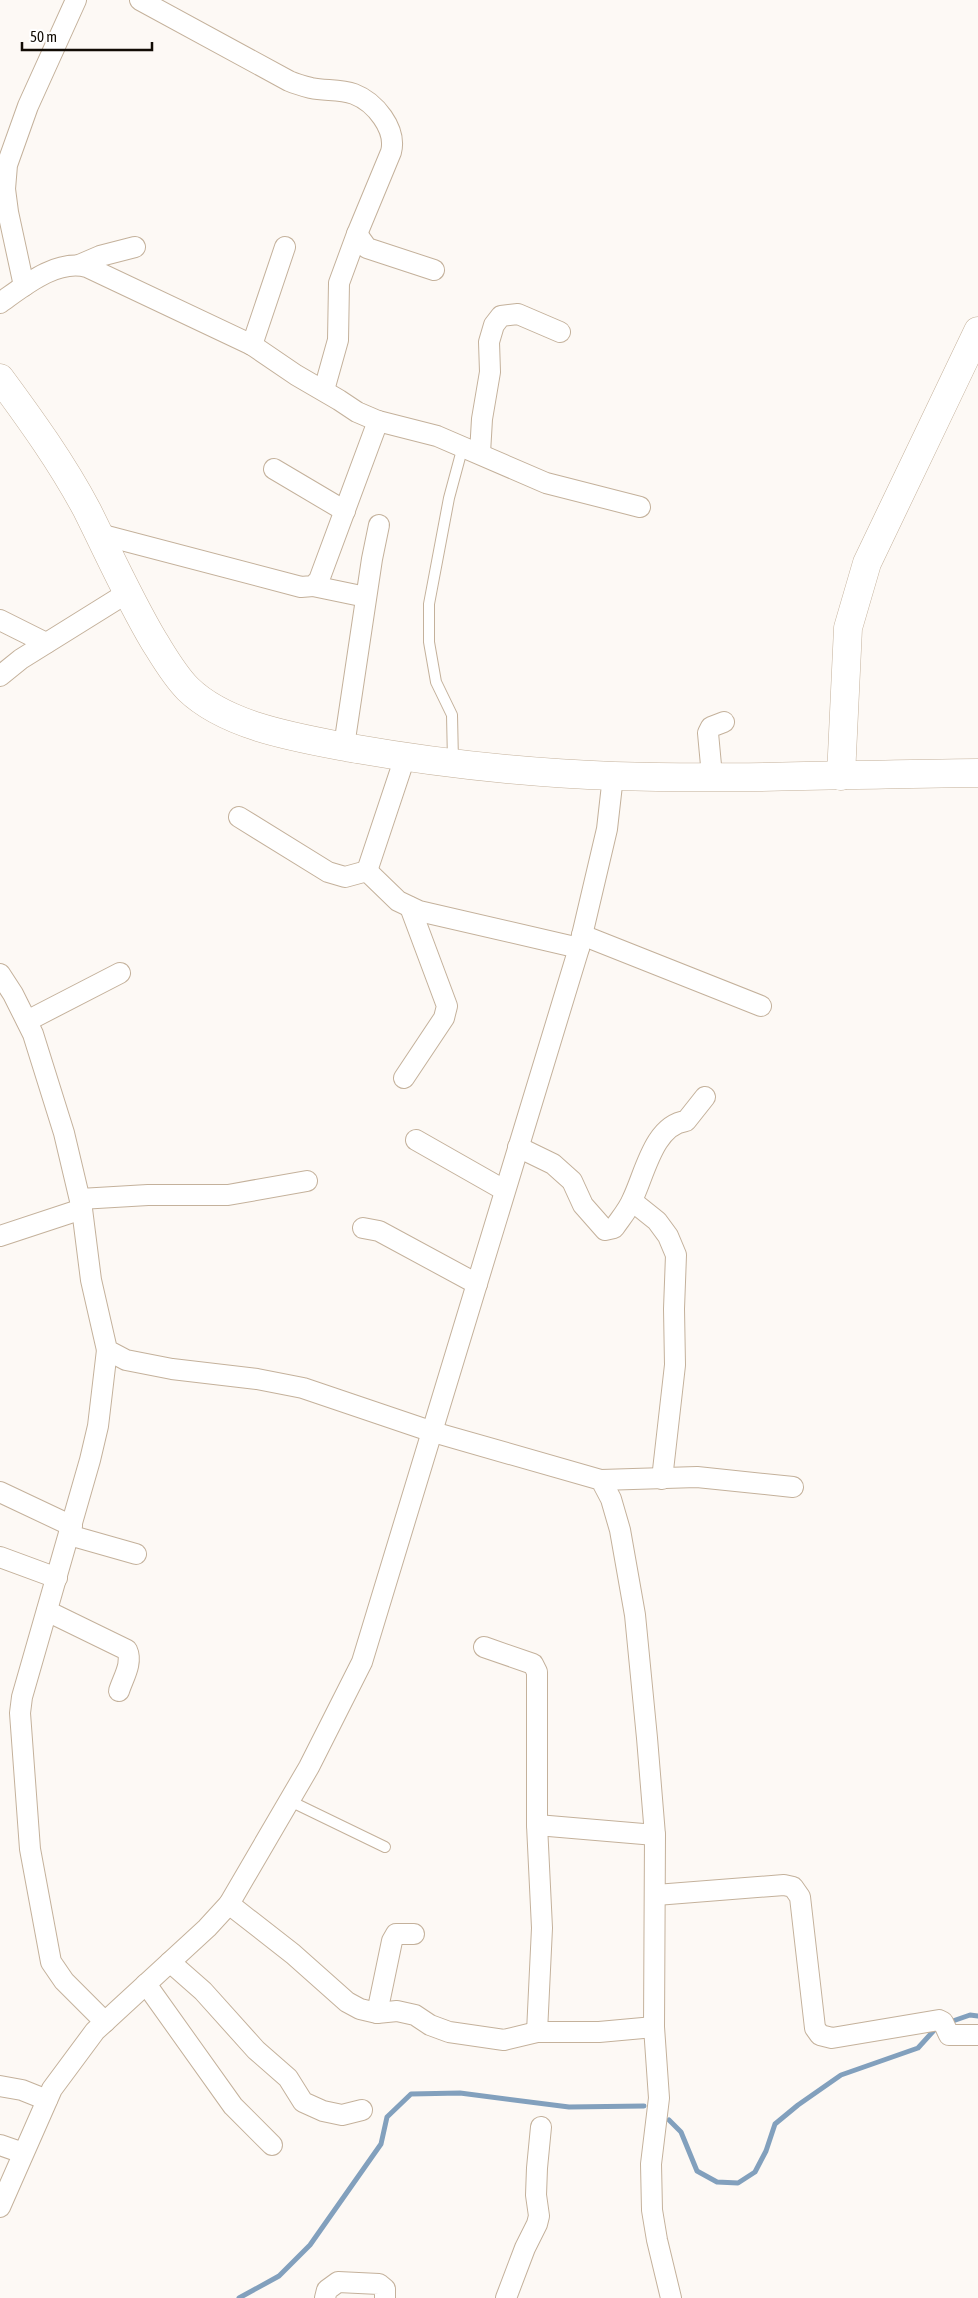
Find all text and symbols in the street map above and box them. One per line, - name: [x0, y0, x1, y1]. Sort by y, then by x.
- scale bar: [22, 20, 152, 52]
- text: 50 m: [30, 28, 57, 45]

